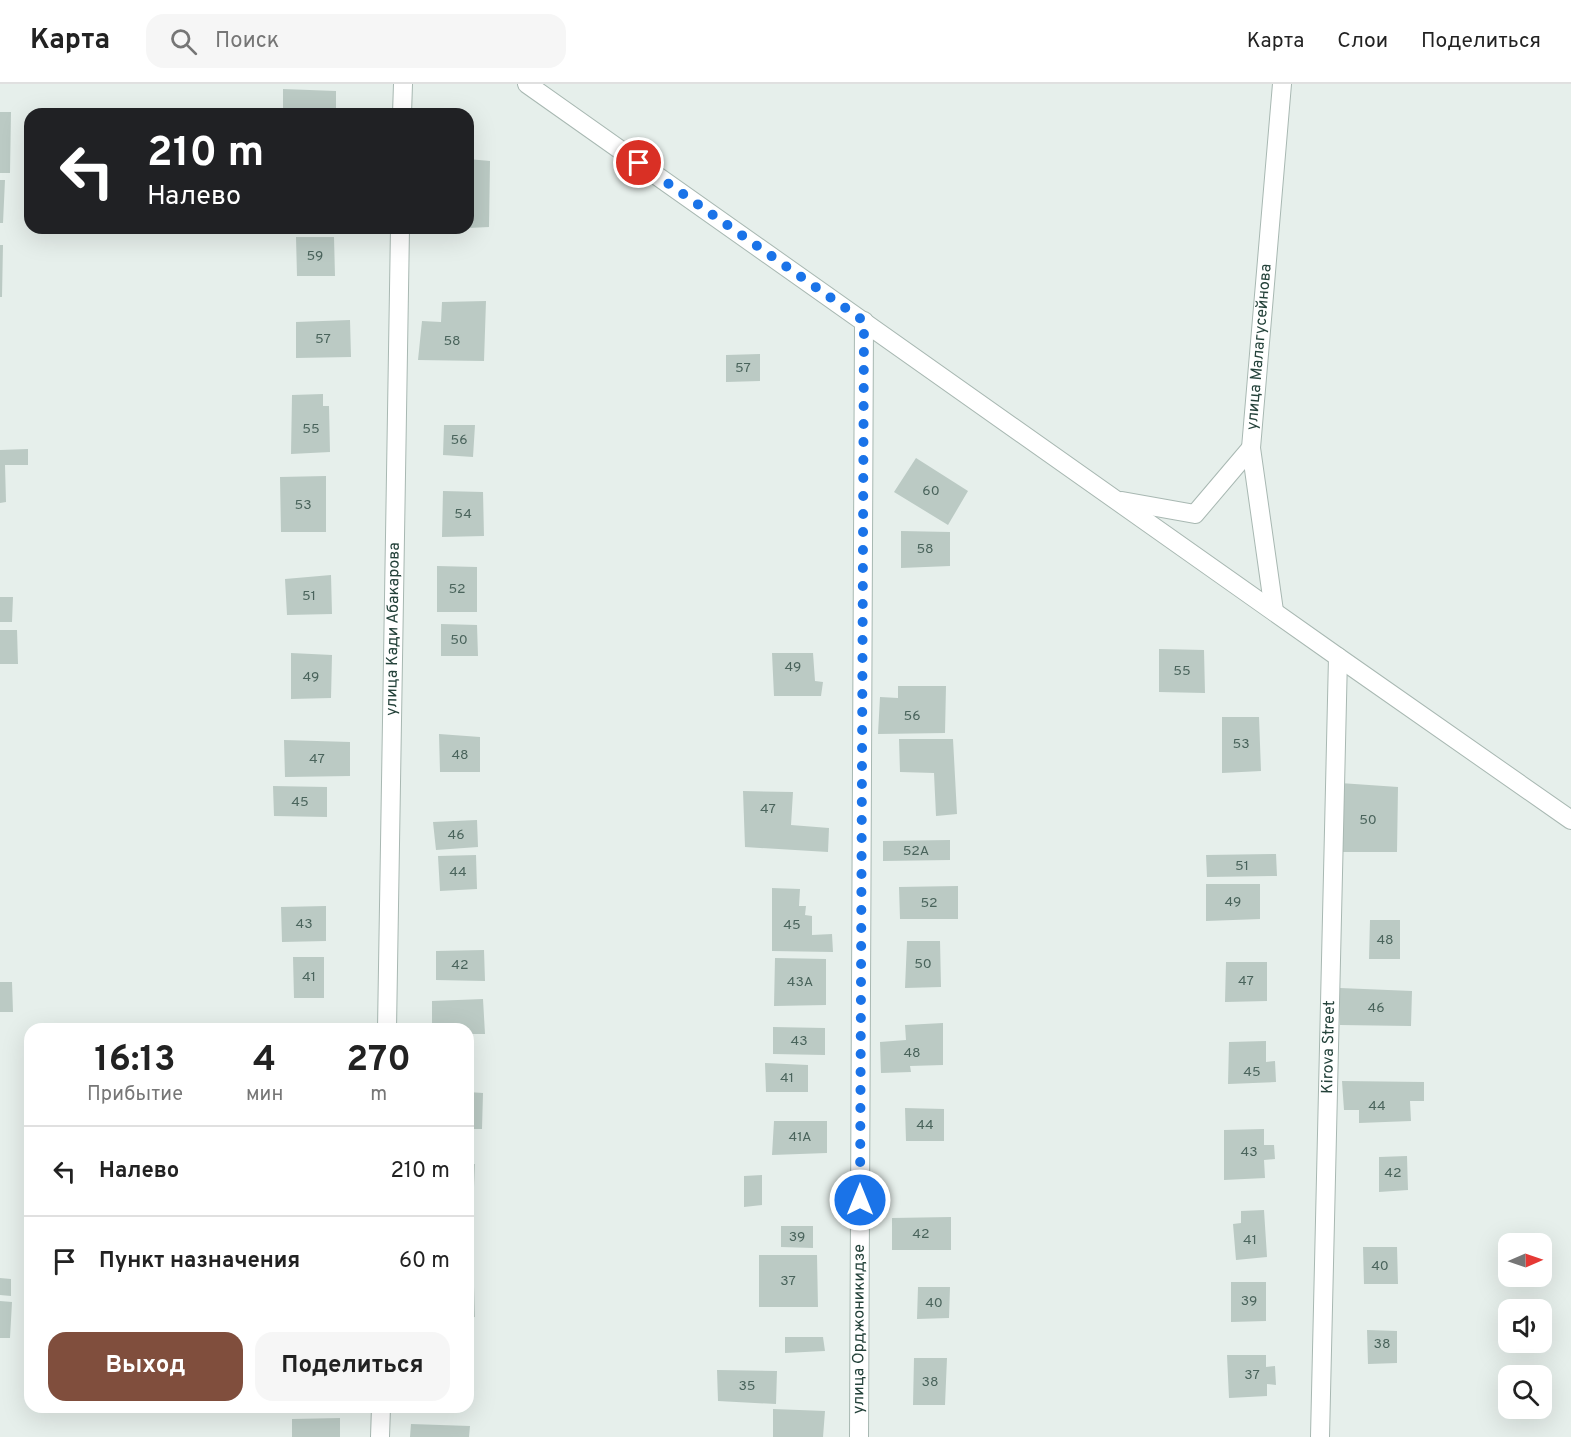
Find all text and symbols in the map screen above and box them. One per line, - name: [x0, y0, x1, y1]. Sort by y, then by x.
- search box: [146, 14, 566, 68]
- text: Карта: [30, 23, 110, 59]
- icon: search: [167, 25, 200, 58]
- text: Поиск: [215, 28, 279, 55]
- text: Карта: [1247, 28, 1304, 55]
- text: Слои: [1337, 28, 1388, 55]
- text: Поделиться: [1421, 28, 1541, 55]
- text: 210 m: [147, 128, 264, 181]
- icon: left: [48, 132, 126, 210]
- pin: [613, 137, 664, 188]
- icon: arrive: [622, 146, 655, 179]
- text: Налево: [147, 180, 241, 214]
- house number: 59: [307, 248, 323, 265]
- street label: улица Малагусейнова: [1243, 263, 1277, 431]
- house number: 57: [315, 331, 331, 348]
- house number: 58: [443, 333, 461, 350]
- house number: 57: [735, 360, 751, 377]
- house number: 55: [302, 421, 320, 438]
- house number: 56: [450, 432, 468, 449]
- house number: 60: [922, 483, 940, 500]
- house number: 53: [294, 497, 312, 514]
- house number: 54: [454, 506, 472, 523]
- house number: 58: [916, 541, 934, 558]
- street label: улица Кади Абакарова: [382, 542, 405, 716]
- house number: 52: [448, 581, 466, 598]
- house number: 51: [302, 588, 316, 605]
- house number: 50: [450, 632, 468, 649]
- house number: 49: [785, 659, 801, 676]
- house number: 55: [1173, 663, 1191, 680]
- house number: 49: [303, 669, 319, 686]
- house number: 56: [903, 708, 921, 725]
- house number: 53: [1232, 736, 1250, 753]
- house number: 48: [451, 747, 469, 764]
- house number: 47: [309, 751, 325, 768]
- house number: 45: [291, 794, 309, 811]
- house number: 47: [760, 801, 776, 818]
- house number: 50: [1359, 812, 1377, 829]
- house number: 46: [447, 827, 465, 844]
- house number: 52А: [903, 843, 929, 860]
- house number: 51: [1235, 858, 1249, 875]
- house number: 44: [449, 864, 467, 881]
- house number: 49: [1225, 894, 1241, 911]
- house number: 52: [920, 895, 938, 912]
- house number: 43: [295, 916, 313, 933]
- house number: 45: [783, 917, 801, 934]
- house number: 48: [1376, 932, 1394, 949]
- house number: 50: [914, 956, 932, 973]
- house number: 42: [451, 957, 469, 974]
- house number: 41: [302, 969, 316, 986]
- house number: 47: [1238, 973, 1254, 990]
- house number: 43А: [787, 974, 813, 991]
- street label: Kirova Street: [1318, 1000, 1340, 1094]
- house number: 46: [1367, 1000, 1385, 1017]
- house number: 43: [790, 1033, 808, 1050]
- text: 16:13: [94, 1038, 176, 1084]
- text: 4: [253, 1038, 276, 1084]
- text: 270: [346, 1038, 411, 1084]
- house number: 48: [903, 1045, 921, 1062]
- house number: 45: [1243, 1064, 1261, 1081]
- house number: 41: [780, 1070, 794, 1087]
- text: Прибытие: [87, 1082, 183, 1108]
- text: мин: [246, 1082, 283, 1108]
- text: m: [370, 1082, 387, 1108]
- house number: 44: [1368, 1098, 1386, 1115]
- house number: 44: [916, 1117, 934, 1134]
- house number: 41А: [788, 1129, 812, 1146]
- house number: 43: [1240, 1144, 1258, 1161]
- icon: left: [48, 1155, 81, 1188]
- text: Налево: [99, 1158, 179, 1185]
- text: 210 m: [390, 1158, 450, 1185]
- house number: 42: [1384, 1165, 1402, 1182]
- position arrow: [828, 1168, 892, 1232]
- house number: 42: [912, 1226, 930, 1243]
- house number: 39: [789, 1229, 805, 1246]
- house number: 41: [1243, 1232, 1257, 1249]
- north arrow: [1498, 1233, 1552, 1287]
- map controls: [1498, 1233, 1552, 1419]
- street label: улица Орджоникидзе: [849, 1244, 870, 1414]
- icon: arrive: [48, 1245, 81, 1278]
- text: Пункт назначения: [99, 1248, 300, 1275]
- text: 60 m: [399, 1248, 450, 1275]
- house number: 40: [1371, 1258, 1389, 1275]
- house number: 37: [780, 1273, 796, 1290]
- house number: 39: [1241, 1293, 1257, 1310]
- house number: 40: [925, 1295, 943, 1312]
- button: sound: [1498, 1299, 1552, 1353]
- button: Выход: [48, 1332, 243, 1401]
- button: Поделиться: [255, 1332, 450, 1401]
- house number: 38: [1374, 1336, 1390, 1353]
- button: search: [1498, 1365, 1552, 1419]
- house number: 37: [1244, 1367, 1260, 1384]
- house number: 38: [922, 1374, 938, 1391]
- house number: 35: [738, 1378, 756, 1395]

